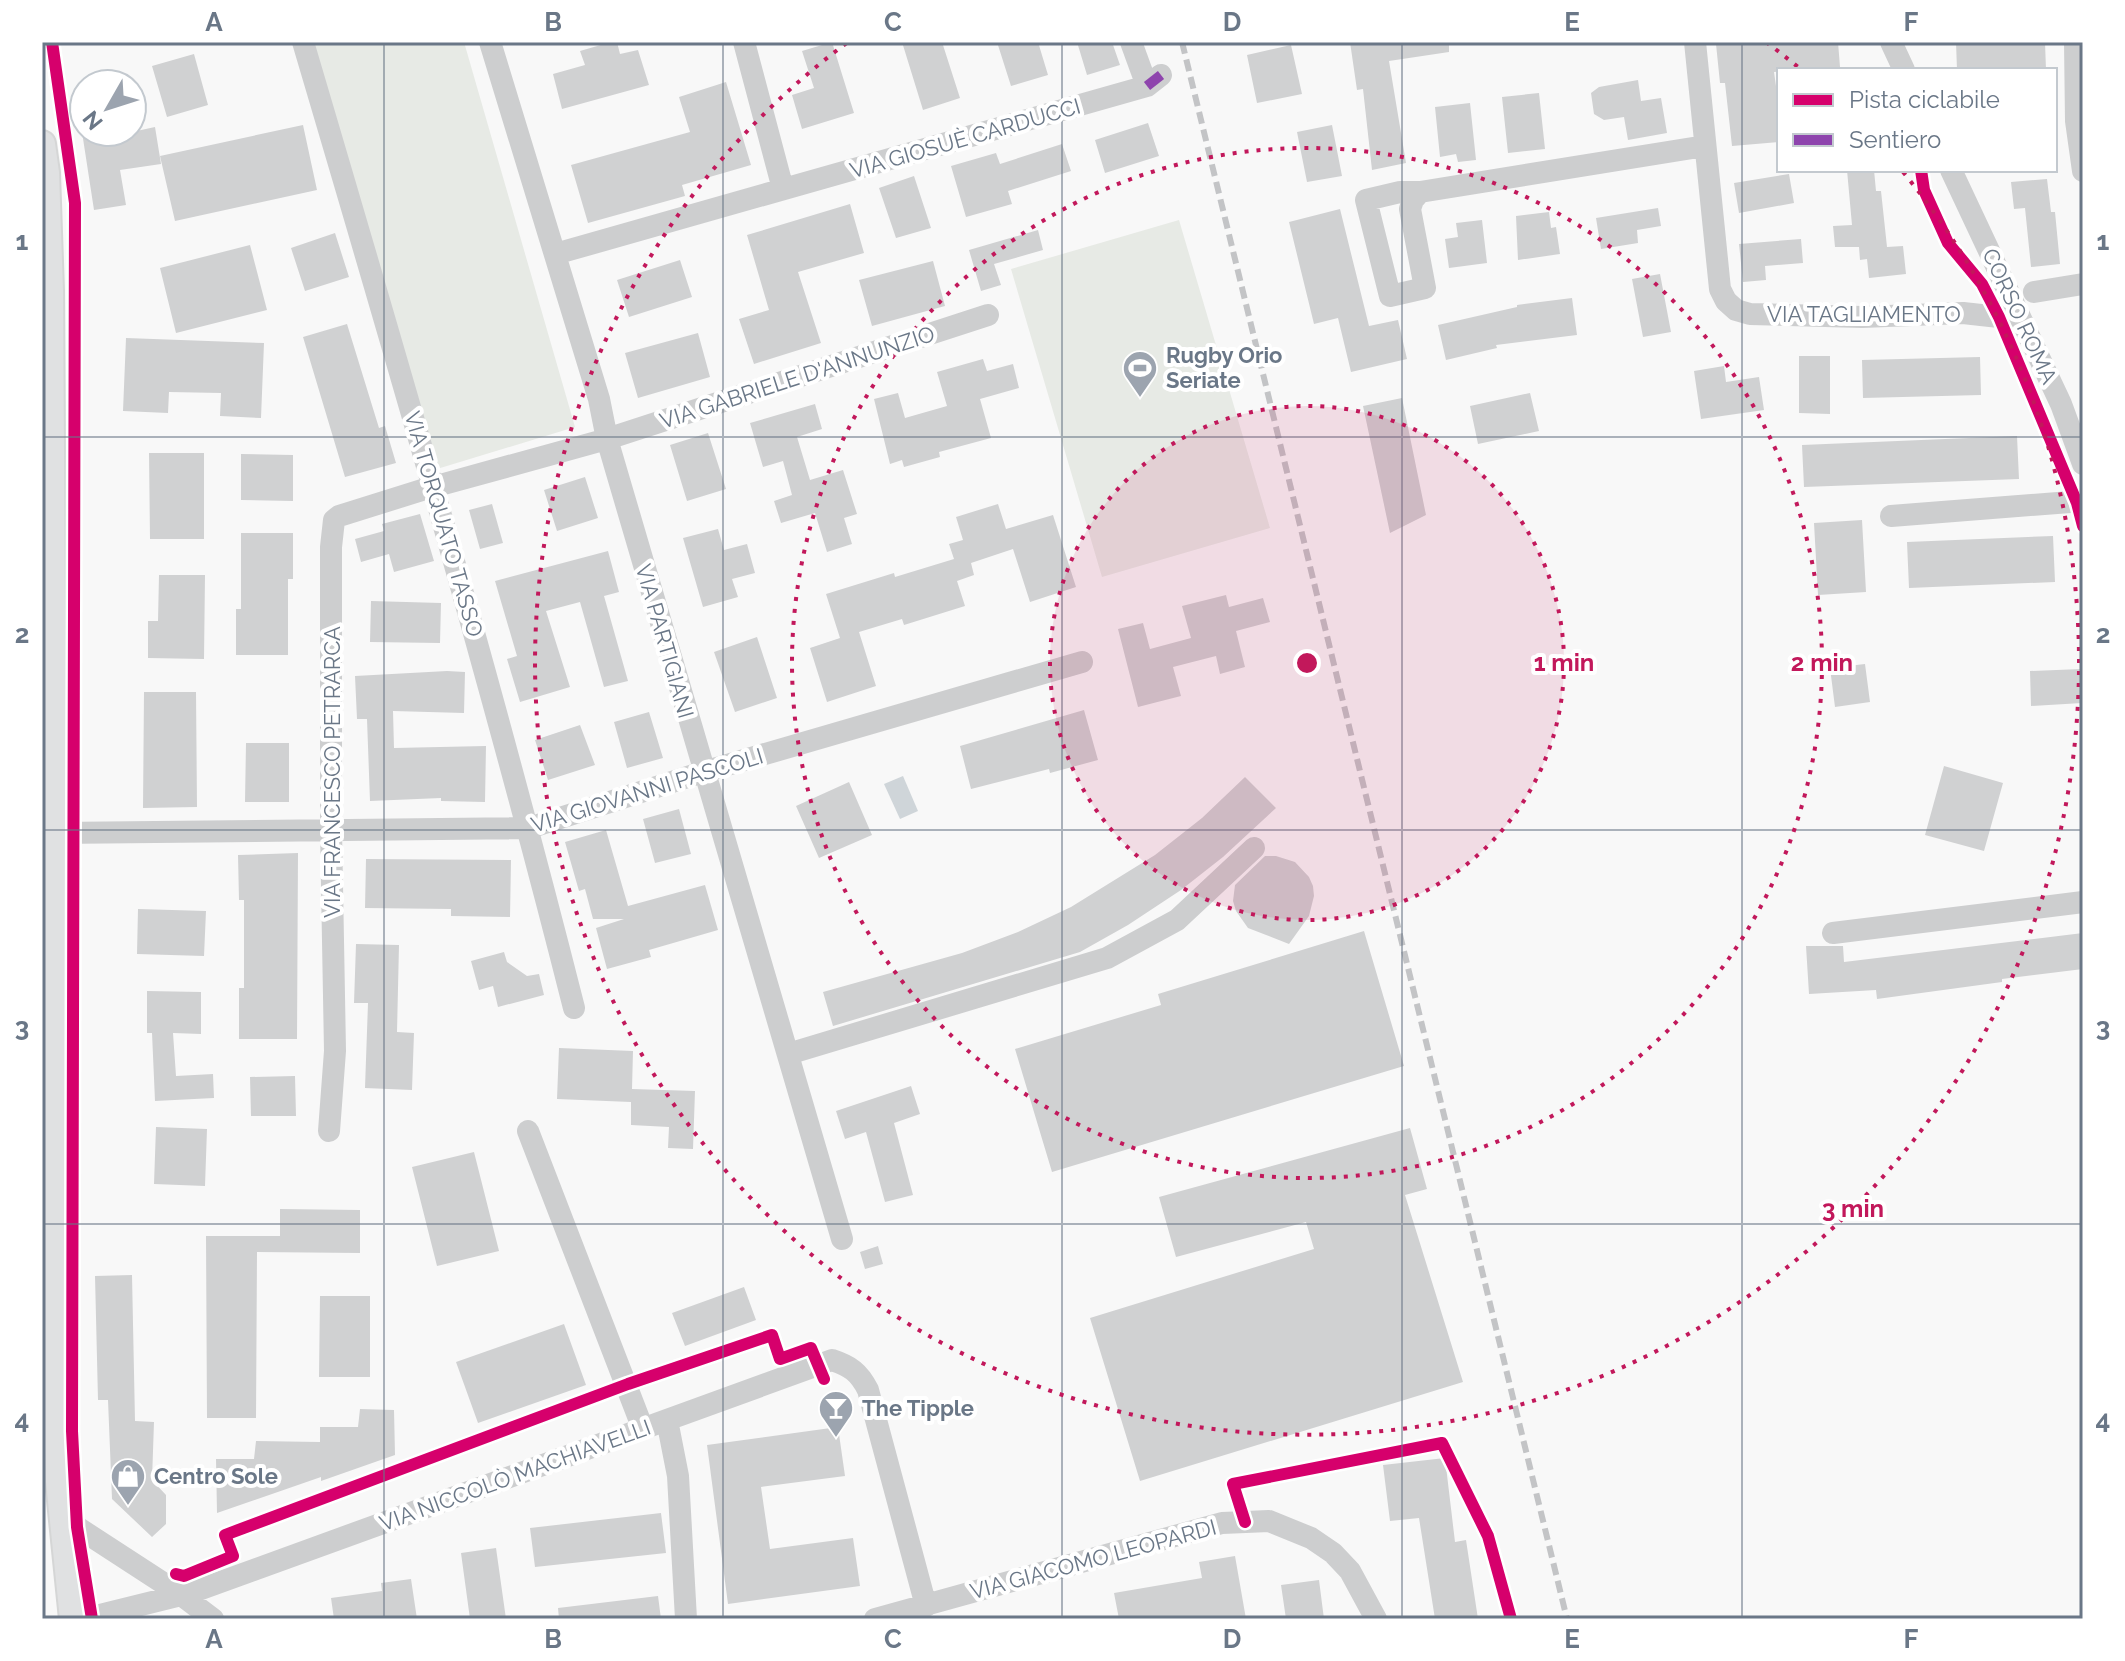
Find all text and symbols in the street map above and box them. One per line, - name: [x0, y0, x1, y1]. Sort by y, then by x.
- text: A: [205, 7, 223, 37]
- text: B: [544, 7, 562, 37]
- text: C: [884, 7, 902, 37]
- text: D: [1223, 7, 1241, 37]
- text: E: [1564, 7, 1580, 37]
- text: F: [1904, 7, 1919, 37]
- north arrow: [68, 68, 148, 148]
- legend: [1777, 68, 2057, 172]
- text: Pista ciclabile: [1849, 85, 2000, 114]
- street label: VIA GIOSUÈ CARDUCCI: [847, 93, 1083, 183]
- text: N: [77, 106, 108, 135]
- text: Sentiero: [1849, 125, 1941, 154]
- text: 1: [16, 226, 29, 256]
- text: 1: [2097, 226, 2110, 256]
- street label: CORSO ROMA: [1977, 244, 2063, 388]
- street label: VIA TAGLIAMENTO: [1767, 301, 1961, 327]
- street label: VIA GABRIELE D'ANNUNZIO: [656, 320, 938, 434]
- place label: Rugby Orio Seriate: [1166, 342, 1282, 393]
- sports icon: Rugby Orio Seriate: [1121, 349, 1159, 399]
- street label: VIA TORQUATO TASSO: [399, 408, 489, 640]
- street label: VIA PARTIGIANI: [631, 561, 699, 721]
- text: 2: [15, 619, 29, 649]
- text: 2: [2096, 619, 2110, 649]
- street label: VIA FRANCESCO PETRARCA: [319, 626, 345, 918]
- text: 1 min: [1534, 648, 1594, 677]
- text: 2 min: [1791, 648, 1853, 677]
- centre of rings: [1293, 649, 1321, 677]
- street label: VIA GIOVANNI PASCOLI: [528, 742, 766, 838]
- text: 3: [15, 1012, 29, 1042]
- text: 3: [2096, 1012, 2110, 1042]
- text: 3 min: [1822, 1194, 1884, 1223]
- bar icon: The Tipple: [817, 1389, 855, 1439]
- place label: The Tipple: [862, 1395, 974, 1421]
- text: 4: [15, 1405, 29, 1435]
- text: 4: [2096, 1405, 2110, 1435]
- street label: VIA NICCOLÒ MACHIAVELLI: [376, 1414, 654, 1536]
- shop icon: Centro Sole: [109, 1457, 147, 1507]
- place label: Centro Sole: [154, 1463, 278, 1489]
- street label: VIA GIACOMO LEOPARDI: [967, 1514, 1219, 1604]
- text: A: [205, 1624, 223, 1654]
- text: B: [544, 1624, 562, 1654]
- text: C: [884, 1624, 902, 1654]
- text: D: [1223, 1624, 1241, 1654]
- text: E: [1564, 1624, 1580, 1654]
- text: F: [1904, 1624, 1919, 1654]

